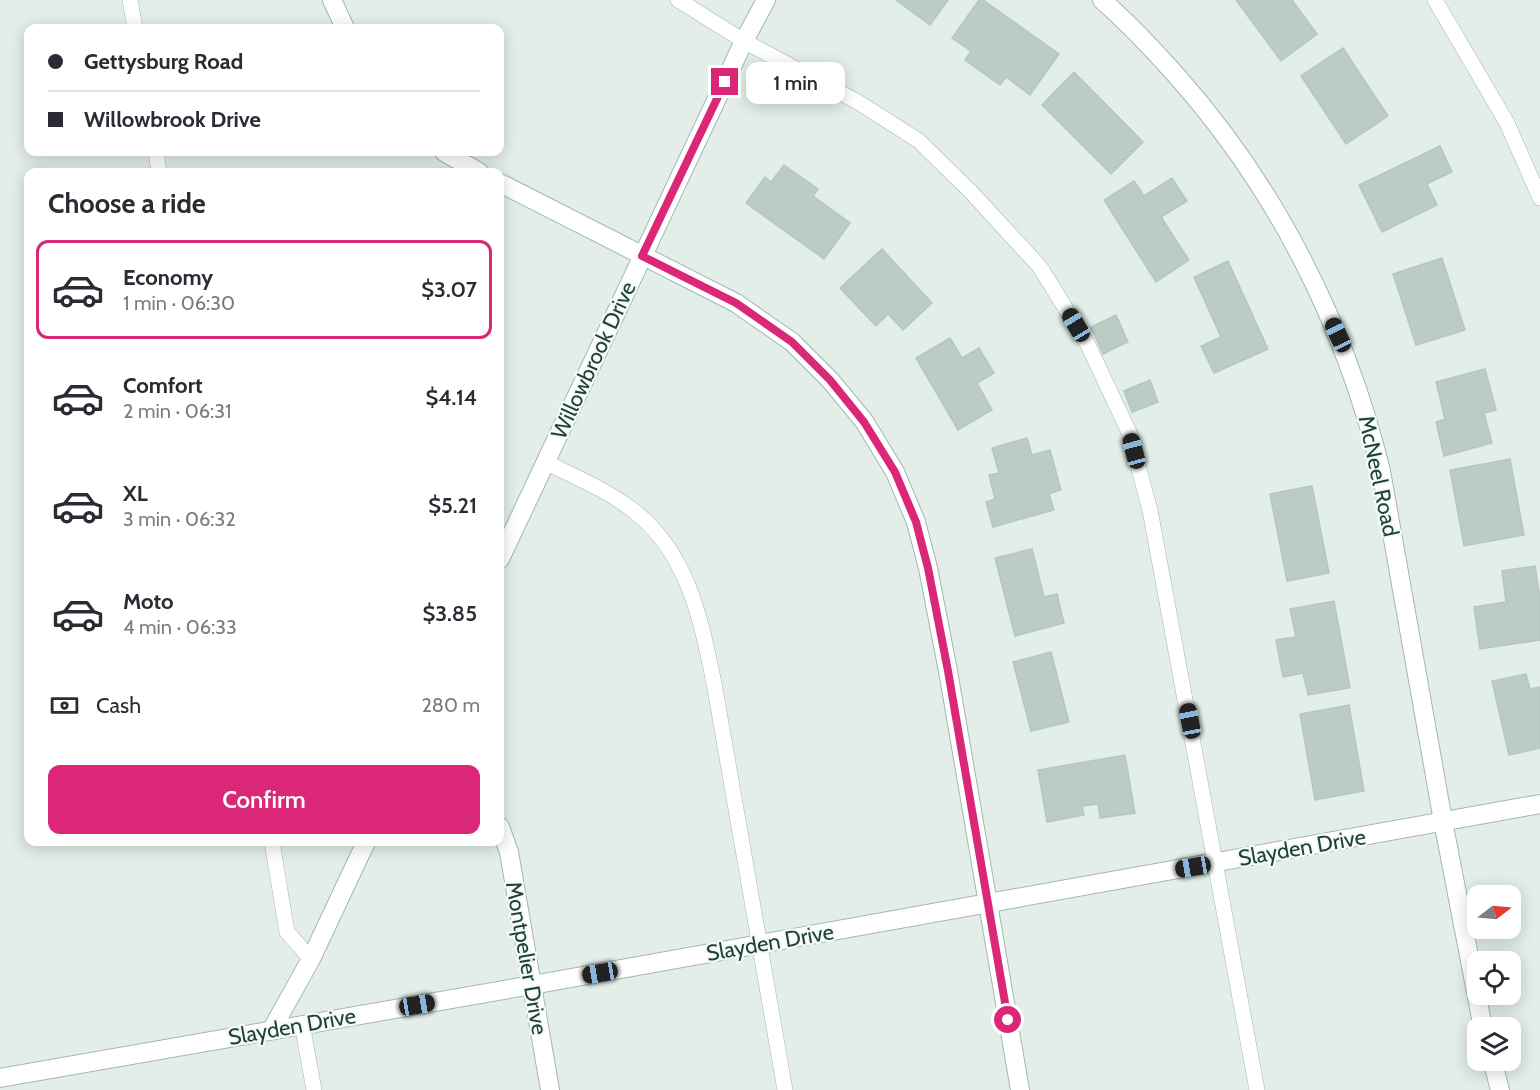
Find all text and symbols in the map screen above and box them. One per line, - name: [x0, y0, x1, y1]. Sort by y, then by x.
- text: Gettysburg Road: [84, 48, 243, 75]
- callout: 1 min: [746, 61, 845, 103]
- route end: [711, 68, 738, 95]
- text: 1 min: [773, 71, 818, 95]
- text: Willowbrook Drive: [84, 106, 261, 133]
- text: Choose a ride: [48, 187, 206, 220]
- icon: car: [51, 263, 105, 317]
- text: Economy: [123, 264, 213, 291]
- text: $3.07: [421, 276, 477, 303]
- street label: Willowbrook Drive: [545, 277, 642, 443]
- text: 1 min · 06:30: [123, 291, 235, 315]
- car: [1059, 305, 1093, 345]
- car: [1322, 315, 1354, 355]
- icon: car: [51, 371, 105, 425]
- text: Comfort: [123, 372, 202, 399]
- text: $4.14: [425, 384, 477, 411]
- text: 2 min · 06:31: [123, 399, 232, 423]
- street label: McNeel Road: [1353, 413, 1404, 539]
- car: [1121, 431, 1147, 471]
- icon: car: [51, 479, 105, 533]
- text: XL: [123, 480, 148, 507]
- text: $5.21: [428, 492, 477, 519]
- text: 3 min · 06:32: [123, 507, 236, 531]
- icon: car: [51, 587, 105, 641]
- text: Moto: [123, 588, 174, 615]
- text: $3.85: [422, 600, 477, 627]
- text: 4 min · 06:33: [123, 615, 237, 639]
- icon: cash: [48, 689, 81, 722]
- text: Cash: [96, 692, 141, 719]
- text: 280 m: [421, 693, 480, 717]
- car: [1178, 702, 1202, 740]
- button: Confirm: [48, 765, 480, 834]
- street label: Slayden Drive: [1236, 823, 1368, 872]
- car: [1174, 855, 1212, 879]
- street label: Montpelier Drive: [500, 879, 553, 1037]
- north arrow: [1467, 885, 1521, 939]
- map controls: [1467, 885, 1521, 1071]
- street label: Slayden Drive: [704, 918, 836, 967]
- button: locate: [1467, 951, 1521, 1005]
- car: [581, 961, 619, 985]
- car: [398, 993, 436, 1017]
- street label: Slayden Drive: [226, 1002, 358, 1051]
- route start: [994, 1006, 1021, 1033]
- button: layers: [1467, 1017, 1521, 1071]

